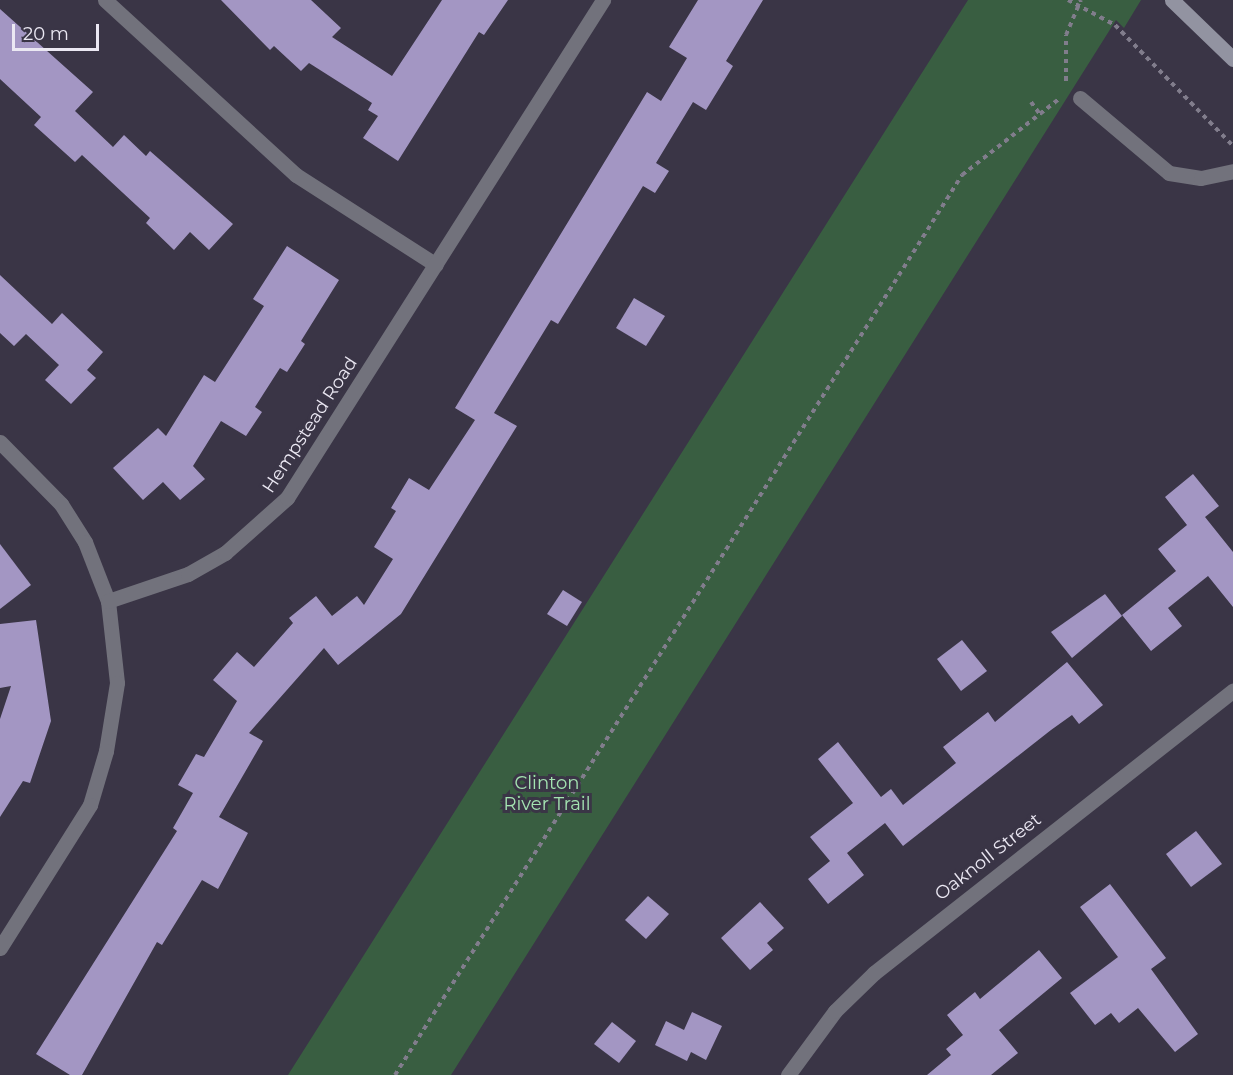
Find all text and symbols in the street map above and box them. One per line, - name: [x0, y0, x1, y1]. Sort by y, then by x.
- scale bar: [15, 12, 102, 50]
- text: 20 m: [23, 23, 69, 45]
- street label: Hempstead Road: [258, 353, 362, 497]
- park label: Clinton River Trail: [503, 773, 591, 816]
- street label: Oaknoll Street: [931, 809, 1045, 905]

